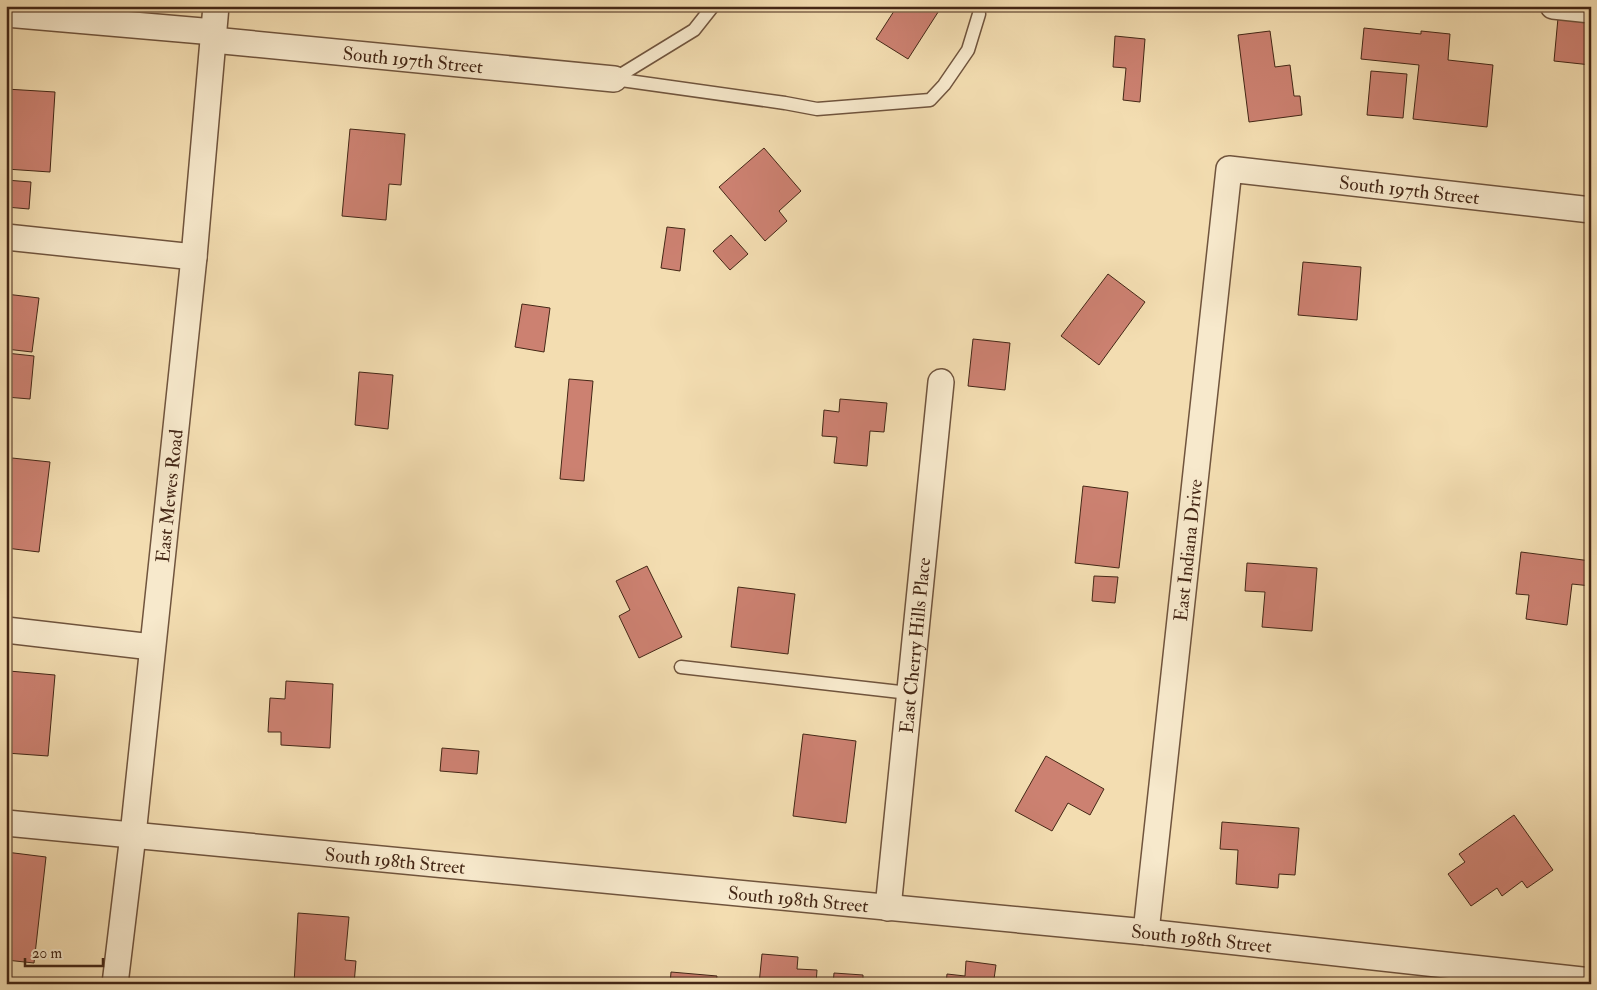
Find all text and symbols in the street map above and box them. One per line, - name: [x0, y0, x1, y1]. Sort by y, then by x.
- street label: South 197th Street: [342, 42, 484, 79]
- street label: South 197th Street: [1338, 171, 1481, 210]
- street label: East Mewes Road: [151, 428, 189, 564]
- street label: East Indiana Drive: [1169, 478, 1208, 623]
- street label: East Cherry Hills Place: [895, 556, 936, 735]
- street label: South 198th Street: [324, 843, 466, 880]
- street label: South 198th Street: [727, 881, 870, 918]
- street label: South 198th Street: [1130, 920, 1273, 959]
- scale bar: [25, 935, 102, 967]
- text: 20 m: [32, 944, 62, 963]

